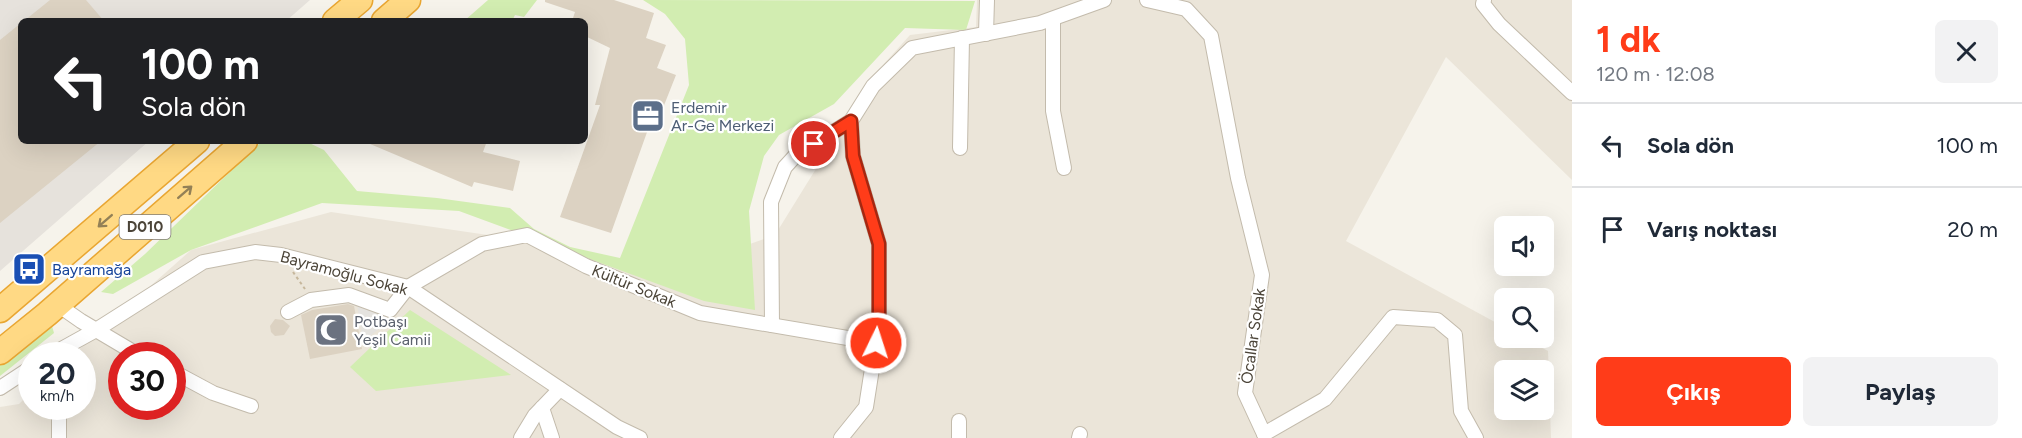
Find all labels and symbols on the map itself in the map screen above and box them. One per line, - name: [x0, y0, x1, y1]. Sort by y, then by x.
- office icon: Erdemir Ar-Ge Merkezi: [630, 98, 666, 134]
- place label: Erdemir Ar-Ge Merkezi: [671, 98, 774, 135]
- pin: [788, 118, 839, 169]
- one-way arrow: [177, 185, 192, 199]
- one-way arrow: [97, 214, 113, 227]
- road number: D010: [120, 215, 170, 239]
- street label: Bayramoğlu Sokak: [278, 247, 410, 299]
- bus stop icon: Bayramağa: [11, 251, 47, 287]
- place label: Bayramağa: [52, 260, 131, 279]
- street label: Kültür Sokak: [589, 260, 679, 312]
- street label: Öcallar Sokak: [1237, 287, 1269, 385]
- position arrow: [844, 311, 908, 375]
- mosque icon: Potbaşı Yeşil Camii: [313, 312, 349, 348]
- place label: Potbaşı Yeşil Camii: [354, 312, 431, 349]
- speed limit sign: 30: [108, 342, 186, 420]

